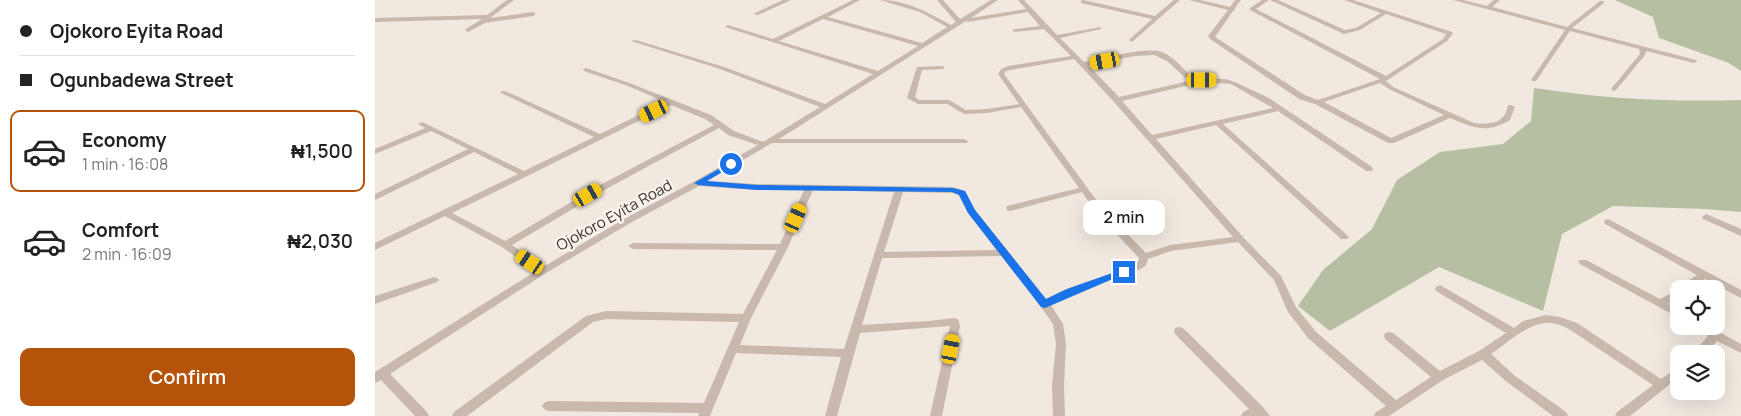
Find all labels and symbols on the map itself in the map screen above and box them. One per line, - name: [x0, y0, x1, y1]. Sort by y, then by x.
- car: [1088, 51, 1121, 71]
- car: [1187, 73, 1217, 88]
- car: [637, 98, 670, 124]
- route start: [720, 153, 742, 175]
- street label: Ojokoro Eyita Road: [552, 174, 676, 256]
- car: [571, 181, 604, 209]
- callout: 2 min: [1083, 200, 1165, 234]
- car: [783, 201, 808, 235]
- car: [513, 247, 546, 277]
- route end: [1113, 261, 1135, 283]
- car: [940, 333, 961, 365]

